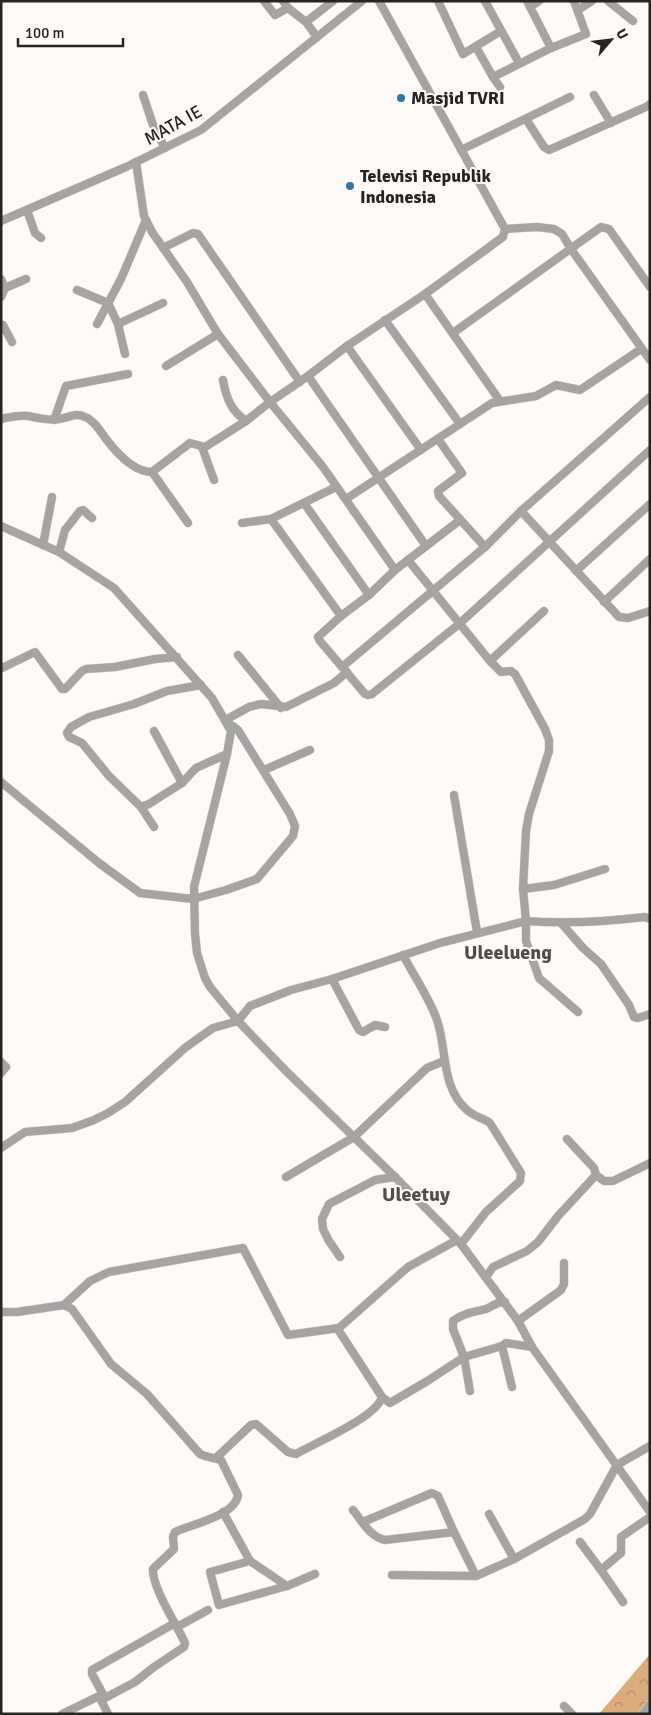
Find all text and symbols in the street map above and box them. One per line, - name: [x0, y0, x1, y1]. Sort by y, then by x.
- scale bar: [18, 15, 122, 47]
- north arrow: [586, 15, 636, 65]
- text: 100 m: [25, 24, 65, 42]
- text: U: [612, 26, 632, 42]
- place label: Masjid TVRI: [411, 87, 505, 109]
- marker: Masjid TVRI: [395, 92, 407, 104]
- street label: MATA IE: [140, 100, 206, 150]
- place label: Televisi Republik Indonesia: [360, 165, 491, 208]
- marker: Televisi Republik Indonesia: [344, 180, 356, 192]
- district label: Uleelueng: [464, 940, 552, 965]
- district label: Uleetuy: [382, 1182, 450, 1207]

